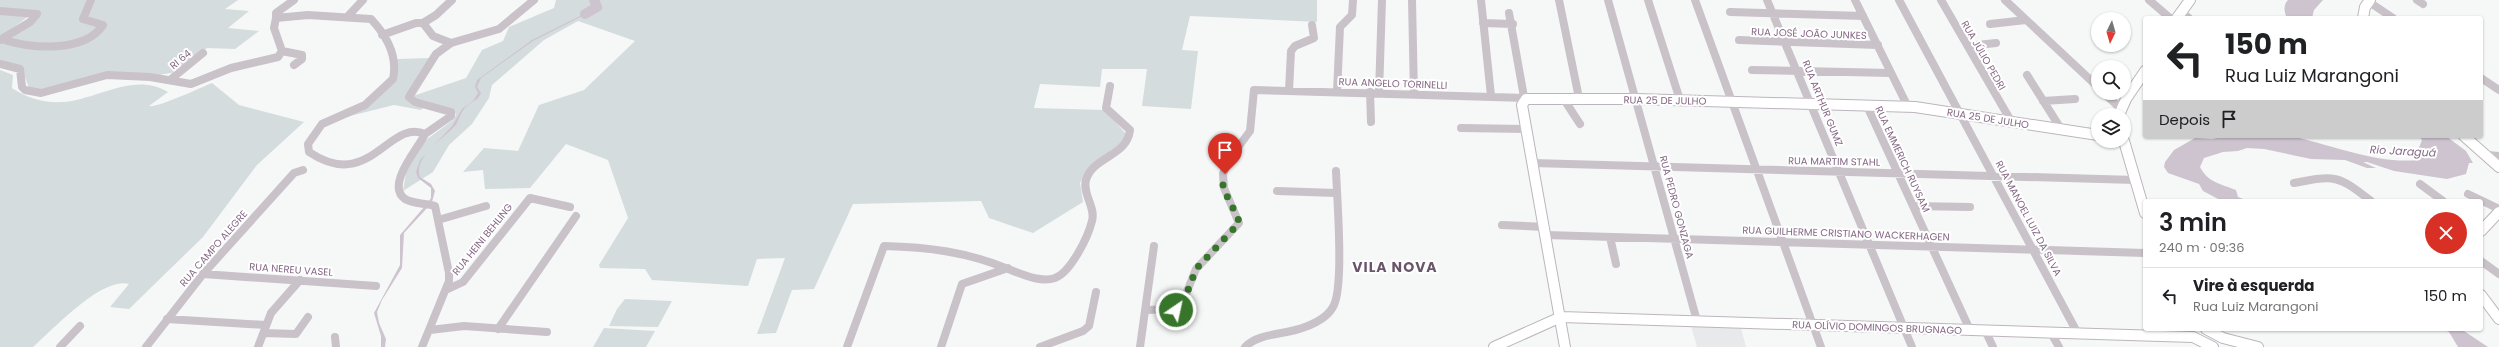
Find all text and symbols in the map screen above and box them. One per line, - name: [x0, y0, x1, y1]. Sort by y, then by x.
- north arrow: [2091, 12, 2131, 52]
- map controls: [2091, 12, 2131, 148]
- street label: RUA JÚLIO PEDRI: [1958, 18, 2010, 93]
- street label: RUA JOSÉ JOÃO JUNKES: [1751, 24, 1867, 43]
- text: 150 m: [2225, 25, 2308, 64]
- icon: left: [2159, 32, 2211, 84]
- street label: RI 64: [166, 46, 194, 73]
- street label: RUA ARTHUR GUMZ: [1798, 58, 1847, 148]
- button: search: [2091, 60, 2131, 100]
- text: Rua Luiz Marangoni: [2225, 63, 2399, 88]
- street label: RUA ANGELO TORINELLI: [1338, 74, 1448, 93]
- street label: RUA 25 DE JULHO: [1623, 92, 1707, 109]
- street label: RUA EMMERICH RUYSAM: [1871, 104, 1934, 215]
- street label: RUA 25 DE JULHO: [1946, 105, 2030, 132]
- button: layers: [2091, 108, 2131, 148]
- icon: arrive: [2218, 108, 2240, 130]
- text: Depois: [2159, 109, 2210, 130]
- pin: [1208, 133, 1242, 174]
- icon: arrive: [1214, 139, 1236, 161]
- water label: Rio Jaraguá: [2369, 141, 2437, 161]
- street label: RUA MARTIM STAHL: [1788, 153, 1881, 170]
- street label: RUA PEDRO GONZAGA: [1656, 154, 1698, 261]
- street label: RUA MANOEL LUIZ DA SILVA: [1992, 158, 2066, 279]
- street label: RUA HEINI BEHLING: [449, 200, 516, 278]
- text: 3 min: [2159, 206, 2227, 239]
- street label: RUA CAMPO ALEGRE: [176, 207, 251, 290]
- button: close: [2425, 212, 2467, 254]
- street label: RUA GUILHERME CRISTIANO WACKERHAGEN: [1742, 222, 1950, 245]
- text: 240 m · 09:36: [2159, 238, 2244, 257]
- district label: VILA NOVA: [1352, 257, 1438, 277]
- street label: RUA NEREU VASEL: [249, 259, 334, 280]
- text: Vire à esquerda: [2193, 275, 2315, 296]
- icon: left: [2159, 285, 2181, 307]
- text: 150 m: [2424, 285, 2467, 306]
- position arrow: [1155, 289, 1197, 331]
- text: Rua Luiz Marangoni: [2193, 297, 2319, 316]
- street label: RUA OLÍVIO DOMINGOS BRUGNAGO: [1792, 317, 1962, 338]

